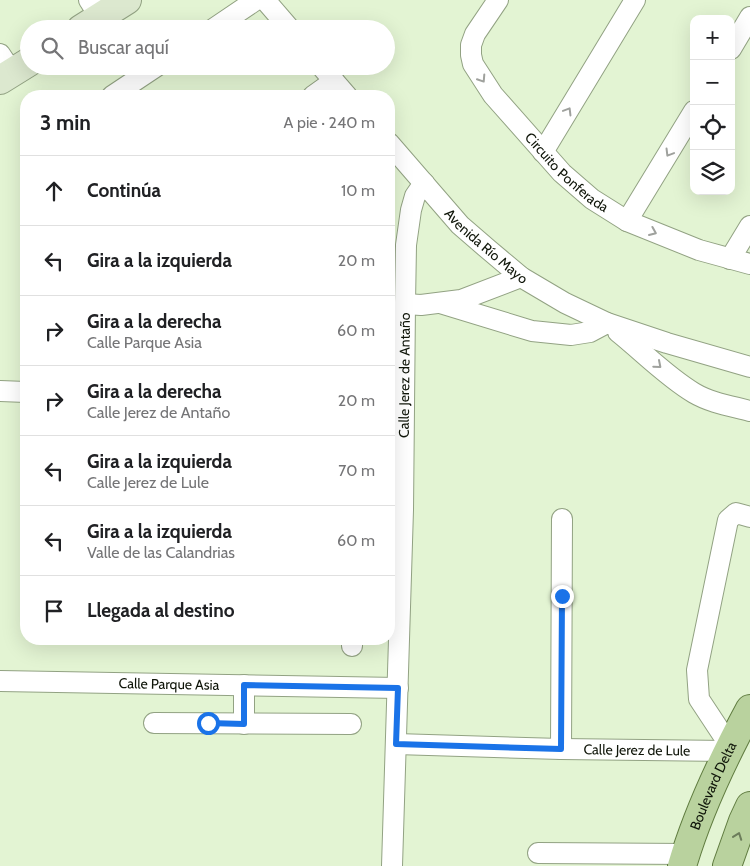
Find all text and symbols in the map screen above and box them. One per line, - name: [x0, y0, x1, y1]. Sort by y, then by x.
- map controls: [690, 15, 735, 195]
- button: +: [690, 15, 735, 60]
- search box: [20, 20, 395, 75]
- icon: search: [38, 34, 66, 62]
- text: Buscar aquí: [78, 36, 169, 59]
- button: −: [690, 60, 735, 105]
- one-way arrow: [476, 74, 486, 83]
- button: locate: [690, 105, 735, 150]
- one-way arrow: [562, 107, 572, 116]
- text: 3 min: [40, 110, 91, 135]
- text: A pie · 240 m: [284, 113, 375, 132]
- street label: Circuito Ponferada: [521, 128, 612, 216]
- one-way arrow: [665, 147, 675, 156]
- button: layers: [690, 150, 735, 195]
- icon: ahead: [40, 177, 68, 205]
- text: Continúa: [87, 179, 161, 202]
- text: 10 m: [341, 181, 375, 200]
- street label: Avenida Río Mayo: [441, 205, 531, 288]
- one-way arrow: [648, 226, 657, 237]
- icon: left: [40, 247, 68, 275]
- text: Gira a la izquierda: [87, 249, 232, 272]
- text: 20 m: [338, 251, 375, 270]
- text: Gira a la derecha: [87, 310, 222, 333]
- street label: Calle Jerez de Antaño: [395, 312, 414, 438]
- icon: right: [40, 317, 68, 345]
- text: 60 m: [337, 321, 375, 340]
- text: Calle Parque Asia: [87, 333, 202, 352]
- one-way arrow: [652, 359, 661, 368]
- text: Gira a la derecha: [87, 380, 222, 403]
- icon: right: [40, 387, 68, 415]
- text: 20 m: [338, 391, 375, 410]
- text: Calle Jerez de Antaño: [87, 403, 230, 422]
- text: Gira a la izquierda: [87, 450, 232, 473]
- icon: left: [40, 457, 68, 485]
- text: 70 m: [338, 461, 375, 480]
- text: Calle Jerez de Lule: [87, 473, 209, 492]
- text: Gira a la izquierda: [87, 520, 232, 543]
- icon: left: [40, 527, 68, 555]
- text: 60 m: [337, 531, 375, 550]
- text: Valle de las Calandrias: [87, 543, 235, 562]
- route end: [551, 585, 574, 608]
- icon: arrive: [40, 597, 68, 625]
- text: Llegada al destino: [87, 599, 234, 622]
- street label: Calle Parque Asia: [119, 674, 220, 694]
- route start: [197, 712, 220, 735]
- street label: Boulevard Delta: [686, 739, 740, 832]
- street label: Calle Jerez de Lule: [583, 740, 690, 760]
- one-way arrow: [732, 832, 742, 840]

